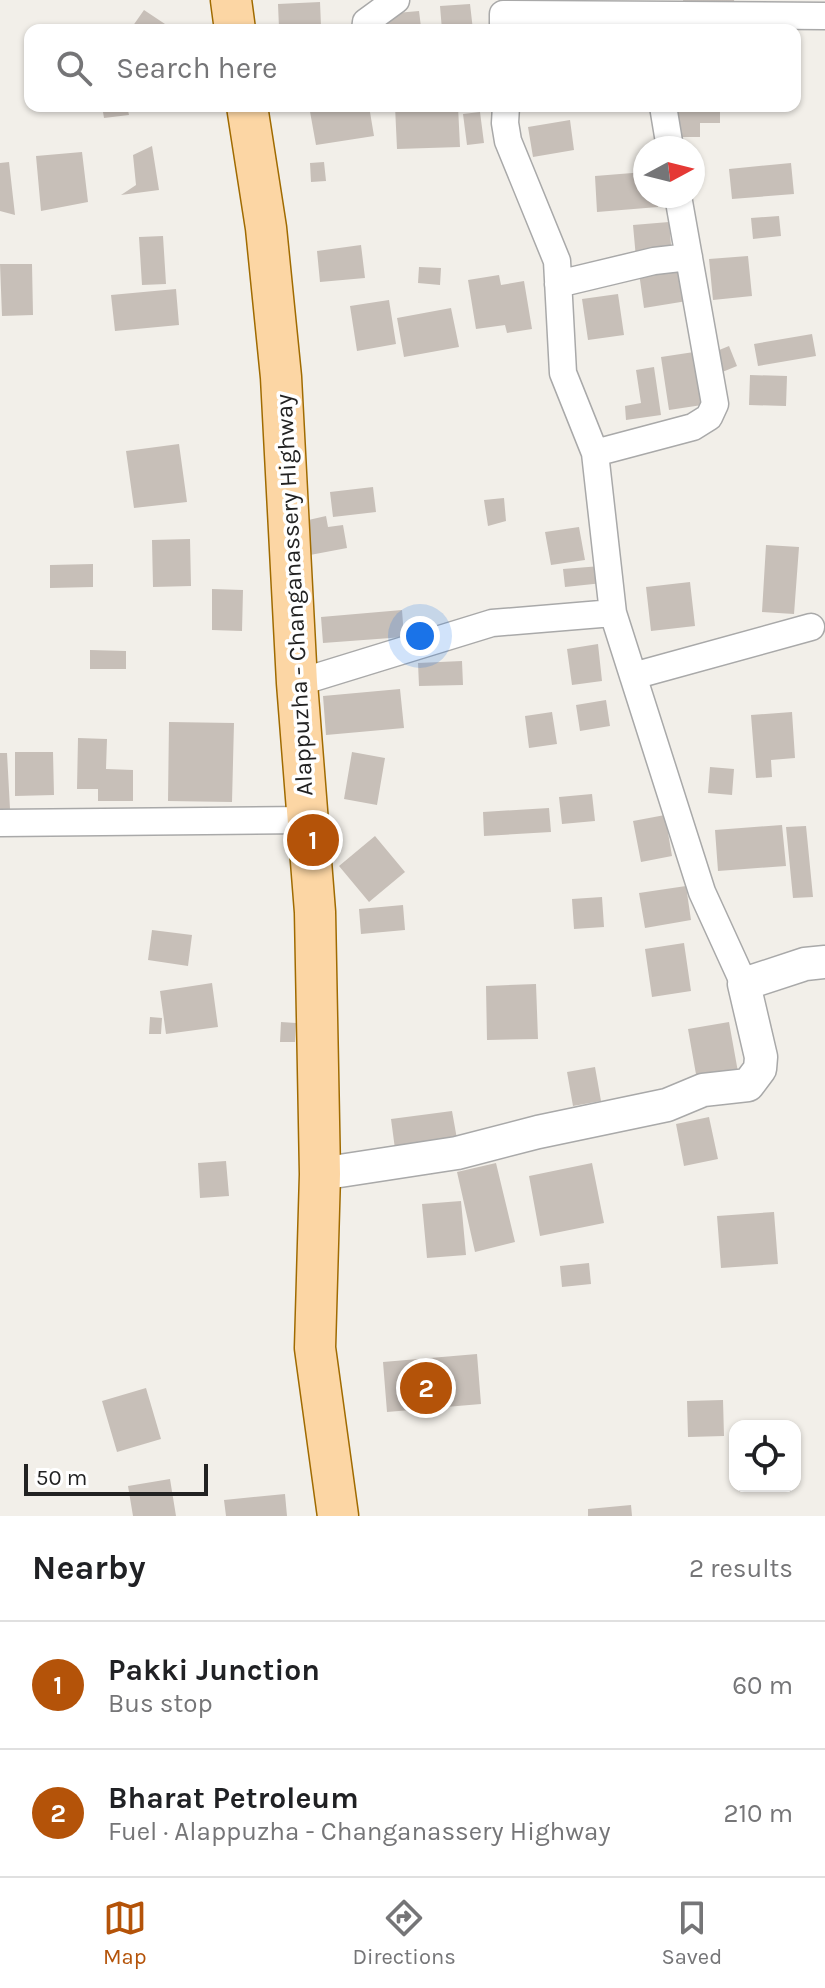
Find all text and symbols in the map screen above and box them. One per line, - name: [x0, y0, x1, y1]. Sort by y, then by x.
- search box: [24, 24, 801, 112]
- icon: search: [52, 46, 96, 90]
- text: Search here: [116, 50, 277, 86]
- north arrow: [633, 136, 705, 208]
- street label: Alappuzha - Changanassery Highway: [269, 393, 319, 797]
- your location: [400, 616, 440, 656]
- pin: 1: [287, 810, 339, 870]
- pin: 2: [400, 1358, 452, 1418]
- map controls: [729, 1420, 801, 1492]
- button: locate: [729, 1420, 801, 1492]
- scale bar: [24, 1460, 208, 1496]
- text: 50 m: [36, 1465, 87, 1491]
- text: Nearby: [32, 1548, 146, 1588]
- text: 2 results: [689, 1553, 793, 1584]
- text: Pakki Junction: [108, 1652, 320, 1688]
- text: 1: [53, 1670, 63, 1701]
- text: 60 m: [732, 1670, 793, 1701]
- text: Bus stop: [108, 1688, 213, 1719]
- text: Bharat Petroleum: [108, 1780, 359, 1816]
- text: 2: [50, 1798, 66, 1829]
- text: 210 m: [723, 1798, 793, 1829]
- text: Fuel · Alappuzha - Changanassery Highway: [108, 1816, 611, 1847]
- tab: Map: [103, 1896, 147, 1970]
- tab: Directions: [352, 1896, 456, 1970]
- tab: Saved: [661, 1896, 722, 1970]

